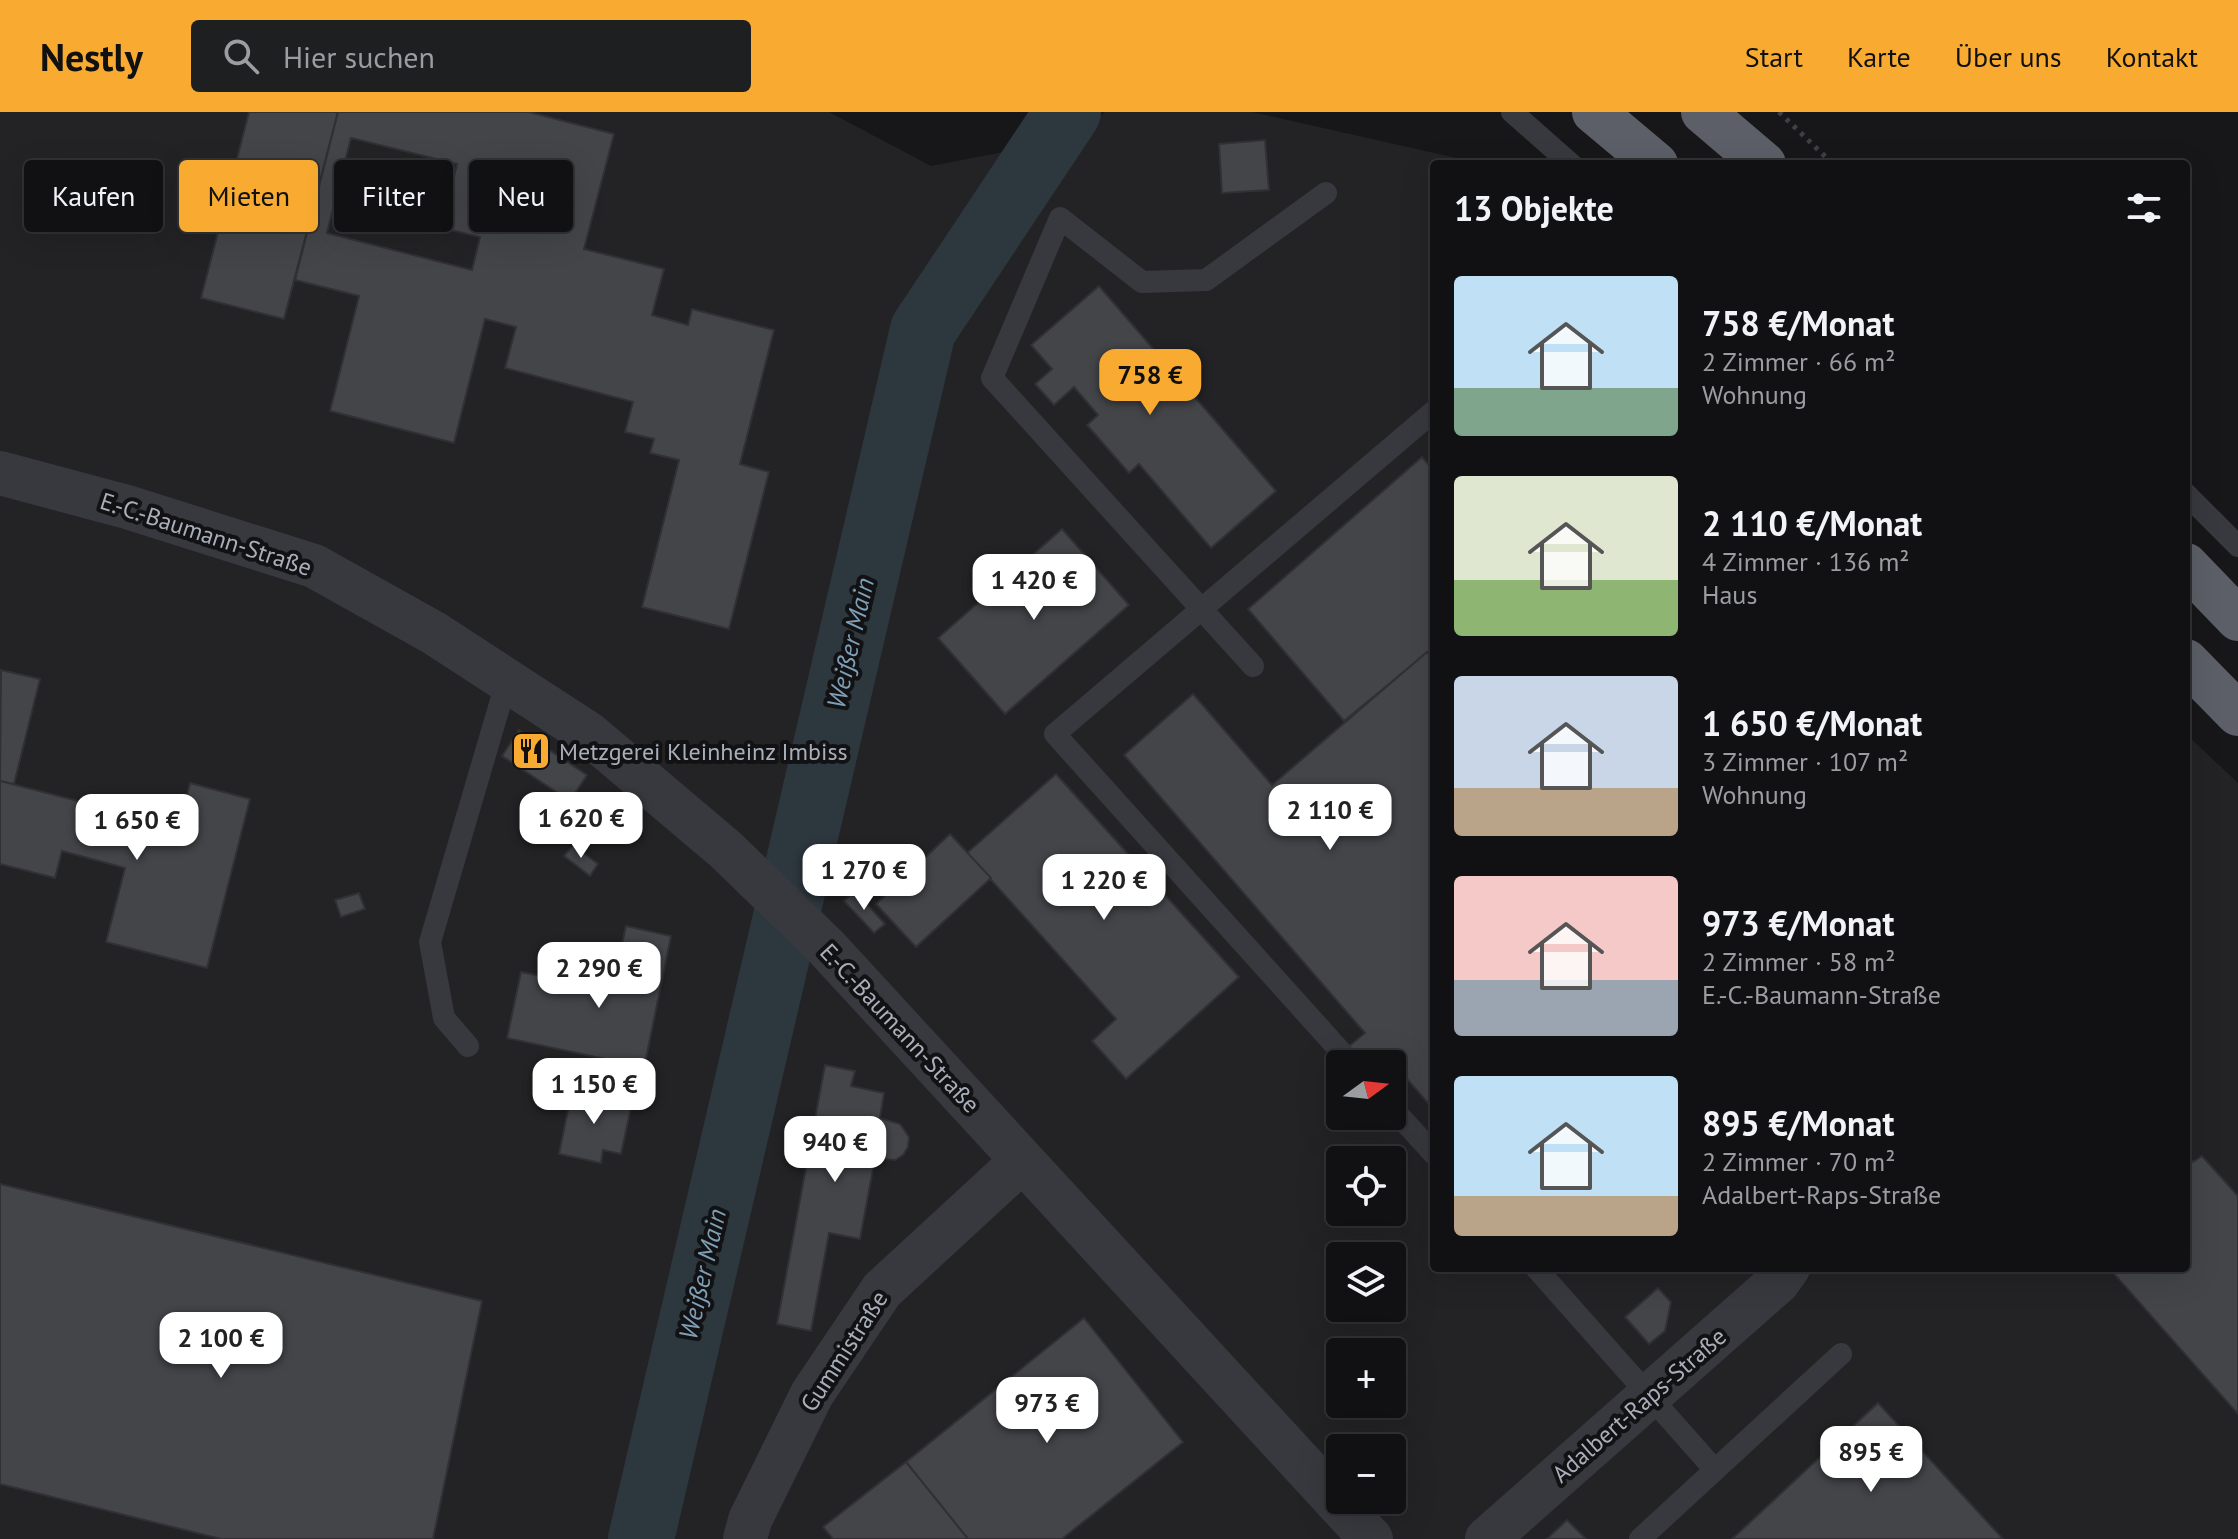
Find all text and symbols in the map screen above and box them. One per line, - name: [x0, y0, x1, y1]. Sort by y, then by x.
- search box: [191, 20, 751, 92]
- text: Nestly: [40, 32, 143, 81]
- icon: search: [219, 34, 263, 78]
- text: Hier suchen: [283, 37, 435, 76]
- text: Start: [1745, 38, 1803, 75]
- text: Karte: [1847, 38, 1911, 75]
- text: Über uns: [1955, 38, 2062, 75]
- text: Kontakt: [2106, 38, 2198, 75]
- chip: Kaufen: [24, 160, 163, 232]
- chip: Mieten: [179, 160, 318, 232]
- chip: Filter: [334, 160, 453, 232]
- chip: Neu: [469, 160, 573, 232]
- text: 13 Objekte: [1454, 186, 1614, 230]
- icon: filters: [2122, 186, 2166, 230]
- text: 758 €/Monat: [1702, 301, 1894, 345]
- icon: home: [1518, 308, 1614, 404]
- text: 2 Zimmer · 66 m²: [1702, 345, 1895, 378]
- pin: 758 €: [1094, 349, 1206, 417]
- text: 758 €: [1117, 358, 1183, 391]
- text: Wohnung: [1702, 378, 1807, 411]
- street label: E.-C.-Baumann-Straße: [96, 485, 316, 583]
- text: 2 110 €/Monat: [1702, 501, 1922, 545]
- icon: home: [1518, 508, 1614, 604]
- text: 4 Zimmer · 136 m²: [1702, 545, 1910, 578]
- pin: 1 420 €: [960, 554, 1108, 622]
- text: 1 420 €: [991, 563, 1077, 596]
- water label: Weißer Main: [819, 574, 881, 712]
- text: Haus: [1702, 578, 1757, 611]
- text: 1 650 €/Monat: [1702, 701, 1922, 745]
- icon: home: [1518, 708, 1614, 804]
- restaurant icon: Metzgerei Kleinheinz Imbiss: [510, 730, 552, 772]
- place label: Metzgerei Kleinheinz Imbiss: [559, 736, 848, 767]
- text: 3 Zimmer · 107 m²: [1702, 745, 1908, 778]
- text: Wohnung: [1702, 778, 1807, 811]
- pin: 2 110 €: [1256, 784, 1404, 852]
- pin: 1 620 €: [507, 792, 655, 860]
- text: 2 110 €: [1287, 793, 1373, 826]
- pin: 1 650 €: [63, 794, 211, 862]
- text: 1 620 €: [538, 801, 624, 834]
- text: 1 650 €: [94, 803, 180, 836]
- pin: 1 270 €: [790, 844, 938, 912]
- text: 1 270 €: [821, 853, 907, 886]
- pin: 1 220 €: [1030, 854, 1178, 922]
- text: 1 220 €: [1061, 863, 1147, 896]
- text: 973 €/Monat: [1702, 901, 1894, 945]
- icon: home: [1518, 908, 1614, 1004]
- street label: E.-C.-Baumann-Straße: [813, 937, 987, 1119]
- pin: 2 290 €: [525, 942, 673, 1010]
- text: 2 Zimmer · 58 m²: [1702, 945, 1895, 978]
- text: 2 290 €: [556, 951, 642, 984]
- text: E.-C.-Baumann-Straße: [1702, 978, 1941, 1011]
- north arrow: [1326, 1050, 1406, 1130]
- map controls: [1326, 1050, 1406, 1514]
- pin: 1 150 €: [520, 1058, 668, 1126]
- text: 1 150 €: [551, 1067, 637, 1100]
- text: 895 €/Monat: [1702, 1101, 1894, 1145]
- icon: home: [1518, 1108, 1614, 1204]
- pin: 940 €: [779, 1116, 891, 1184]
- text: 940 €: [802, 1125, 868, 1158]
- text: 2 Zimmer · 70 m²: [1702, 1145, 1895, 1178]
- button: locate: [1326, 1146, 1406, 1226]
- text: Adalbert-Raps-Straße: [1702, 1178, 1941, 1211]
- water label: Weißer Main: [671, 1205, 733, 1343]
- button: layers: [1326, 1242, 1406, 1322]
- street label: Gummistraße: [793, 1285, 895, 1417]
- pin: 2 100 €: [147, 1312, 295, 1380]
- text: 2 100 €: [178, 1321, 264, 1354]
- street label: Adalbert-Raps-Straße: [1545, 1321, 1733, 1489]
- button: +: [1326, 1338, 1406, 1418]
- pin: 973 €: [991, 1377, 1103, 1445]
- text: 973 €: [1014, 1386, 1080, 1419]
- pin: 895 €: [1815, 1426, 1927, 1494]
- button: −: [1326, 1434, 1406, 1514]
- text: 895 €: [1838, 1435, 1904, 1468]

